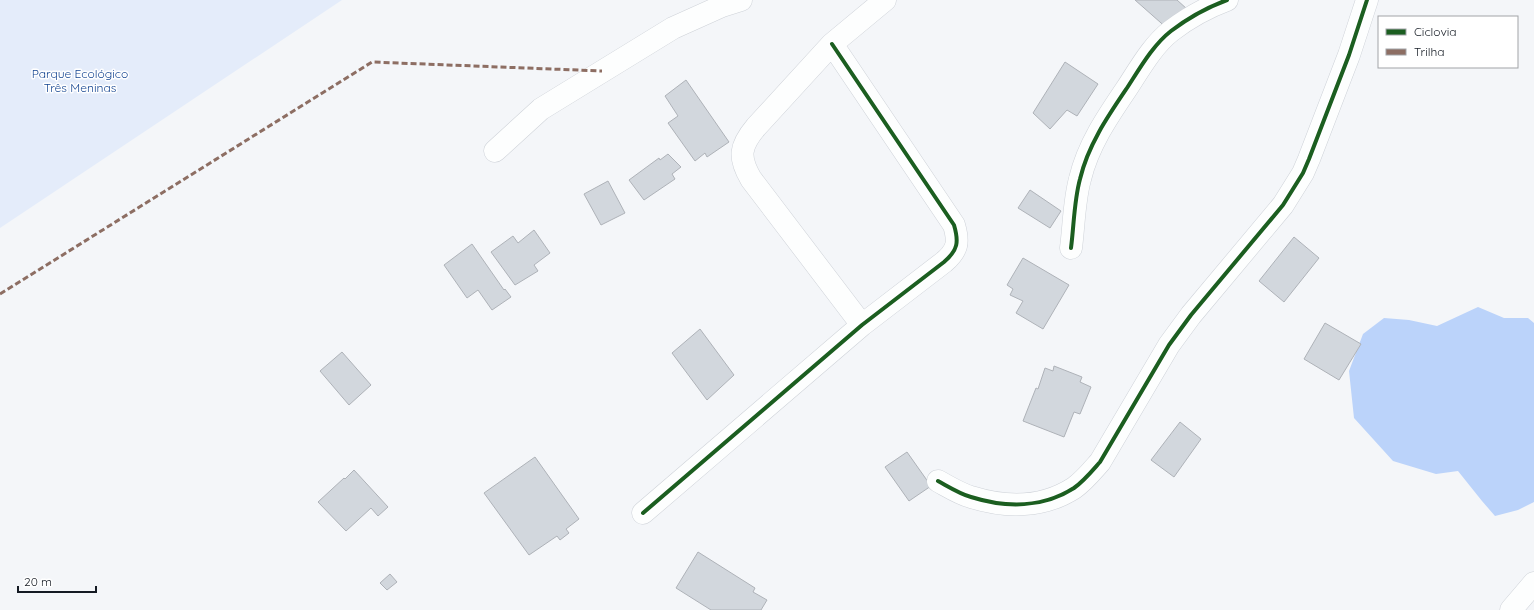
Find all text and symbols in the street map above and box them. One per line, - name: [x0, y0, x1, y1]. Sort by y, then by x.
- legend: [1378, 16, 1518, 68]
- text: Ciclovia: [1414, 24, 1457, 39]
- text: Trilha: [1414, 44, 1445, 59]
- park label: Parque Ecológico Três Meninas: [32, 66, 128, 95]
- scale bar: [18, 568, 96, 594]
- text: 20 m: [24, 574, 52, 589]

